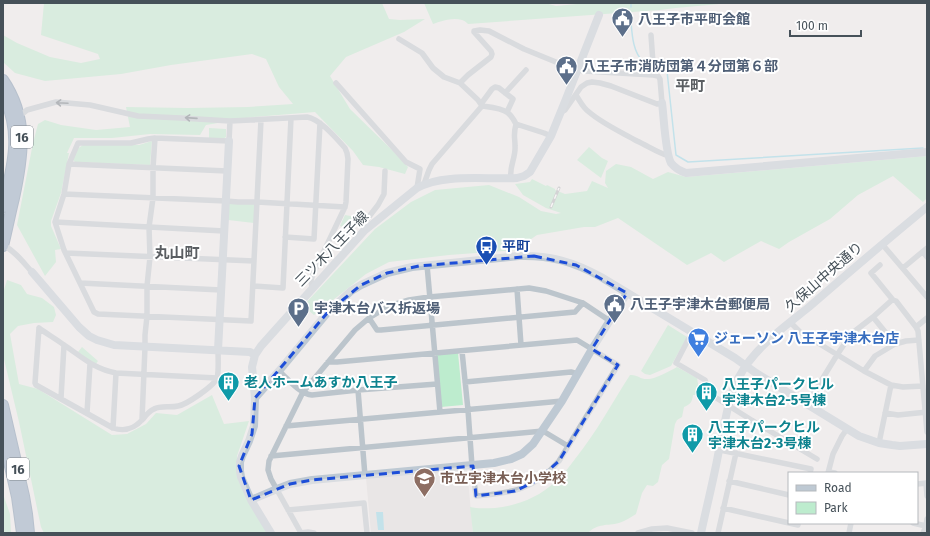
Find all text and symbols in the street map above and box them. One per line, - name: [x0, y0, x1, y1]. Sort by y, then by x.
- public building icon: 八王子市平町会館: [609, 6, 635, 39]
- place label: 八王子市平町会館: [638, 11, 750, 28]
- scale bar: [790, 12, 861, 38]
- text: 100 m: [796, 19, 828, 33]
- public building icon: 八王子市消防団第４分団第６部: [553, 53, 579, 86]
- place label: 八王子市消防団第４分団第６部: [582, 58, 778, 75]
- district label: 平町: [675, 77, 705, 95]
- one-way arrow: [56, 99, 69, 106]
- one-way arrow: [185, 115, 198, 122]
- road number: 16: [11, 126, 33, 148]
- street label: 三ツ木八王子線: [292, 208, 372, 290]
- bus stop icon: 平町: [474, 233, 500, 266]
- place label: 平町: [502, 238, 530, 255]
- street label: 久保山中央通り: [781, 238, 867, 316]
- district label: 丸山町: [154, 244, 200, 262]
- public building icon: 八王子宇津木台郵便局: [602, 291, 628, 324]
- parking icon: 宇津木台バス折返場: [285, 295, 311, 328]
- place label: 八王子宇津木台郵便局: [630, 296, 770, 313]
- place label: 宇津木台バス折返場: [314, 300, 440, 317]
- supermarket icon: ジェーソン 八王子宇津木台店: [685, 325, 711, 358]
- place label: ジェーソン 八王子宇津木台店: [714, 330, 899, 347]
- building icon: 老人ホームあすか八王子: [215, 369, 241, 402]
- place label: 老人ホームあすか八王子: [244, 374, 398, 391]
- place label: 八王子パークヒル 宇津木台2-5号棟: [722, 376, 834, 409]
- building icon: 八王子パークヒル 宇津木台2-5号棟: [694, 379, 720, 412]
- place label: 八王子パークヒル 宇津木台2-3号棟: [708, 419, 820, 452]
- building icon: 八王子パークヒル 宇津木台2-3号棟: [679, 422, 705, 455]
- road number: 16: [7, 458, 29, 480]
- school or university icon: 市立宇津木台小学校: [412, 465, 438, 498]
- place label: 市立宇津木台小学校: [440, 470, 566, 487]
- legend: [788, 472, 918, 524]
- text: Road: [824, 481, 852, 495]
- text: Park: [824, 501, 848, 515]

